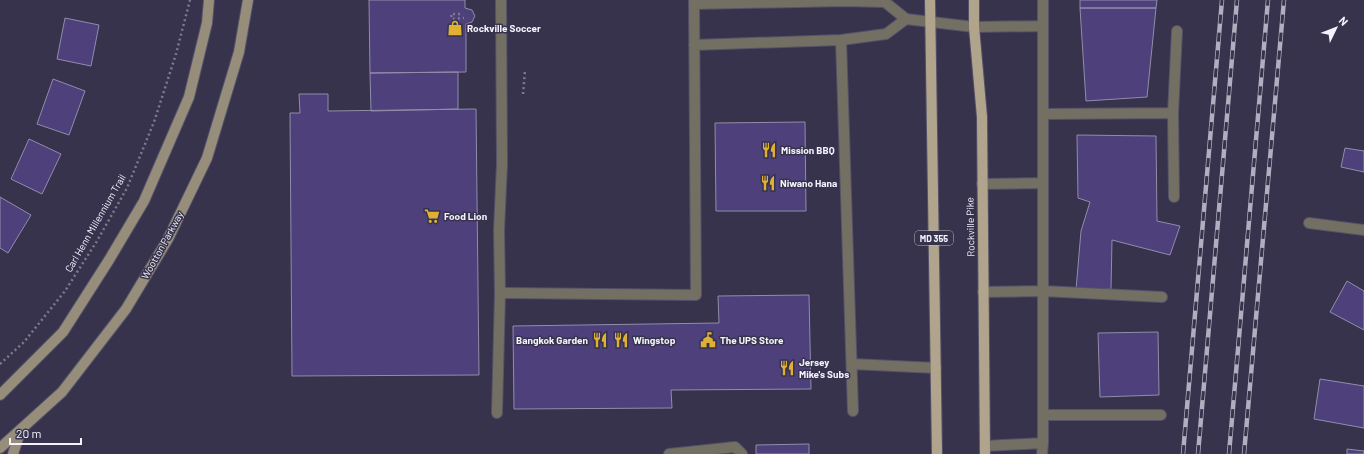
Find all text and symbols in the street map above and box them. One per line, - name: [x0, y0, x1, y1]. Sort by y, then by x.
- north arrow: [1316, 8, 1356, 48]
- text: N: [1336, 14, 1351, 28]
- shop icon: Rockville Soccer: [446, 19, 464, 37]
- place label: Rockville Soccer: [467, 22, 541, 34]
- restaurant icon: Mission BBQ: [760, 141, 778, 159]
- place label: Mission BBQ: [781, 144, 835, 156]
- street label: Carl Henn Millennium Trail: [62, 172, 128, 274]
- restaurant icon: Niwano Hana: [759, 174, 777, 192]
- place label: Niwano Hana: [780, 177, 837, 189]
- street label: Rockville Pike: [963, 197, 977, 257]
- supermarket icon: Food Lion: [423, 207, 441, 225]
- street label: Wootton Parkway: [138, 209, 186, 281]
- place label: Food Lion: [444, 210, 487, 222]
- road number: MD 355: [915, 231, 953, 245]
- restaurant icon: Bangkok Garden: [591, 331, 609, 349]
- restaurant icon: Wingstop: [612, 331, 630, 349]
- public building icon: The UPS Store: [699, 331, 717, 349]
- place label: Bangkok Garden: [516, 334, 588, 346]
- place label: Wingstop: [633, 334, 676, 346]
- place label: The UPS Store: [720, 334, 784, 346]
- place label: Jersey Mike's Subs: [799, 356, 849, 380]
- restaurant icon: Jersey Mike's Subs: [778, 359, 796, 377]
- scale bar: [10, 420, 81, 446]
- text: 20 m: [16, 426, 42, 440]

